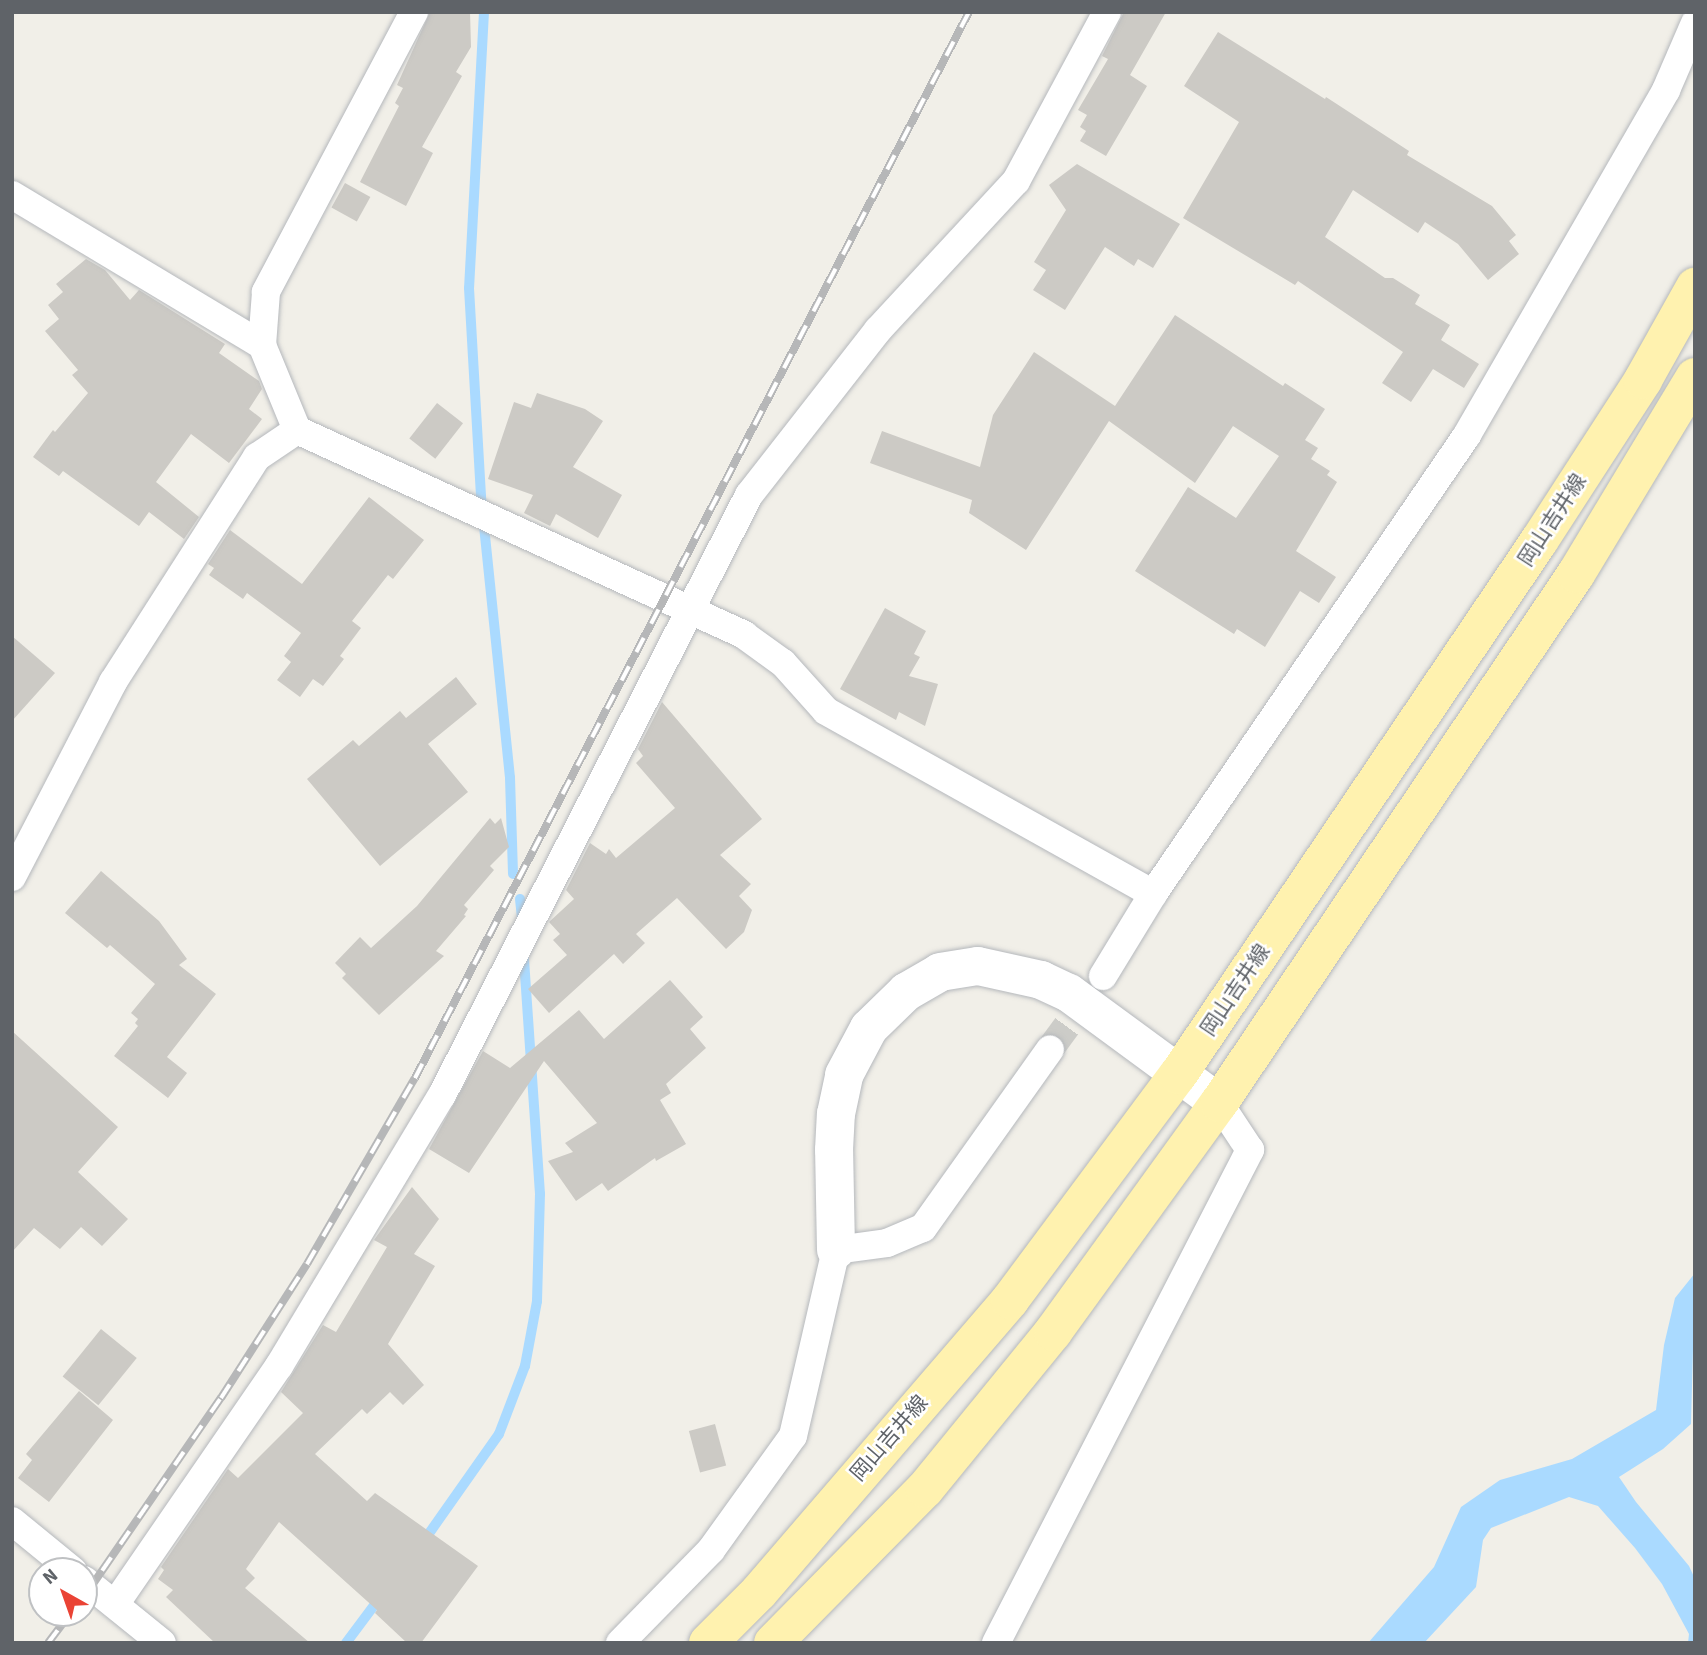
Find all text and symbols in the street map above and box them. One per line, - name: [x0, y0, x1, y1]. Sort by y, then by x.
- street label: 岡山吉井線: [1513, 469, 1591, 571]
- street label: 岡山吉井線: [1195, 939, 1275, 1041]
- street label: 岡山吉井線: [845, 1390, 933, 1486]
- north arrow: [28, 1557, 98, 1627]
- text: N: [37, 1563, 64, 1591]

